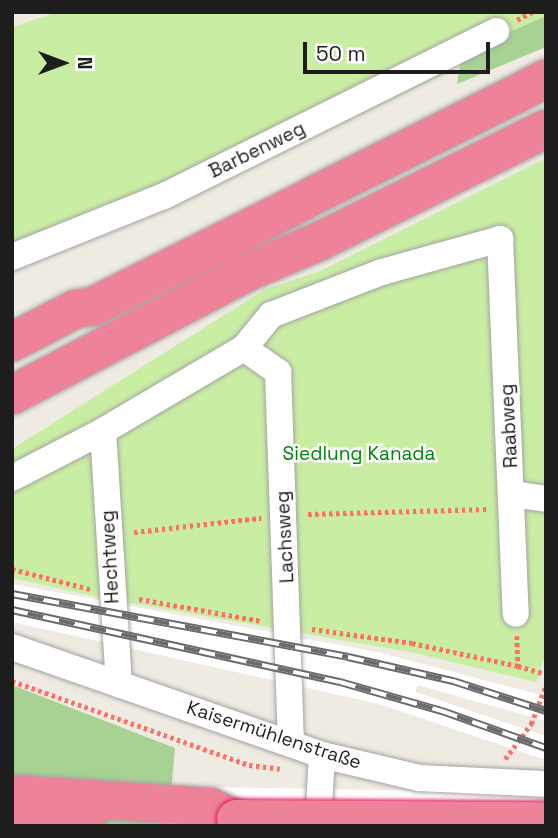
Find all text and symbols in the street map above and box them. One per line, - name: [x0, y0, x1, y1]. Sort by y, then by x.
- north arrow: [28, 28, 98, 98]
- scale bar: [306, 28, 493, 72]
- text: 50 m: [316, 40, 366, 67]
- text: N: [72, 57, 97, 69]
- street label: Barbenweg: [205, 117, 309, 183]
- street label: Raabweg: [495, 383, 523, 469]
- park label: Siedlung Kanada: [283, 443, 435, 465]
- street label: Lachsweg: [271, 490, 299, 584]
- street label: Hechtweg: [96, 510, 124, 604]
- street label: Kaisermühlenstraße: [184, 696, 364, 774]

